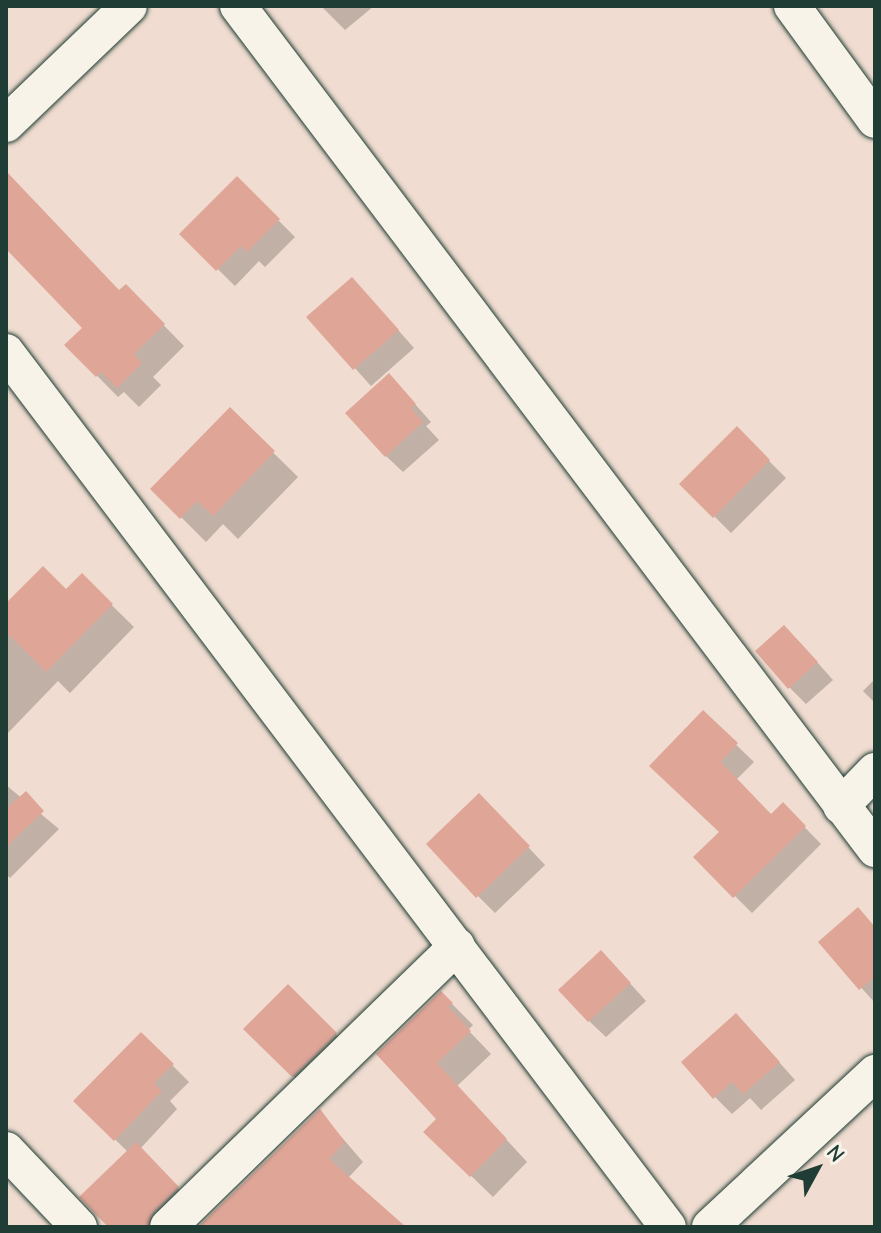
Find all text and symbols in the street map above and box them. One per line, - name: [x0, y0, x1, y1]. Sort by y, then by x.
- north arrow: [777, 1129, 857, 1209]
- text: N: [821, 1140, 850, 1167]

